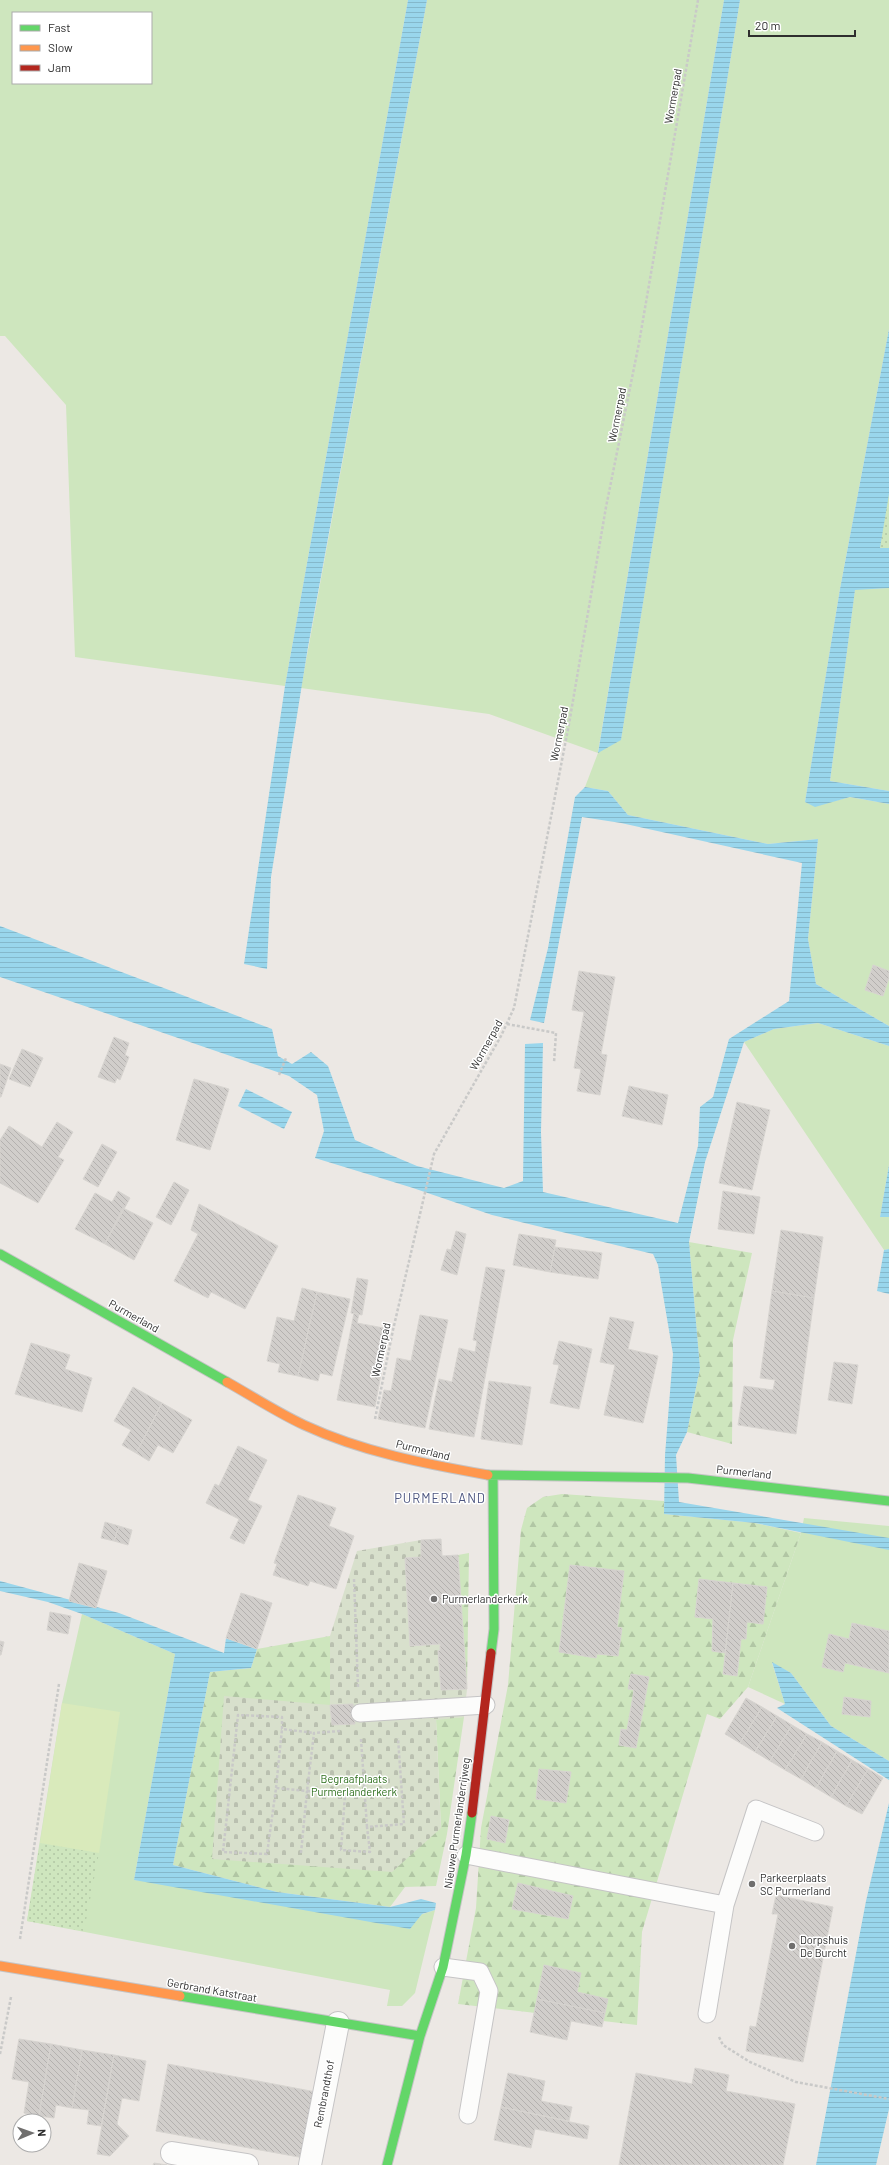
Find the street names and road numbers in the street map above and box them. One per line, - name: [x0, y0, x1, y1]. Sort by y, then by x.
- street label: Wormerpad: [661, 67, 684, 124]
- street label: Wormerpad: [605, 386, 628, 443]
- street label: Wormerpad: [547, 705, 570, 762]
- street label: Wormerpad: [466, 1017, 505, 1072]
- street label: Purmerland: [107, 1296, 162, 1335]
- street label: Wormerpad: [368, 1321, 393, 1378]
- street label: Purmerland: [395, 1437, 452, 1463]
- street label: Purmerland: [716, 1462, 772, 1481]
- street label: Nieuwe Purmerlanderrijweg: [441, 1757, 472, 1889]
- street label: Gerbrand Katstraat: [166, 1975, 258, 2004]
- street label: Rembrandthof: [311, 2059, 336, 2129]

